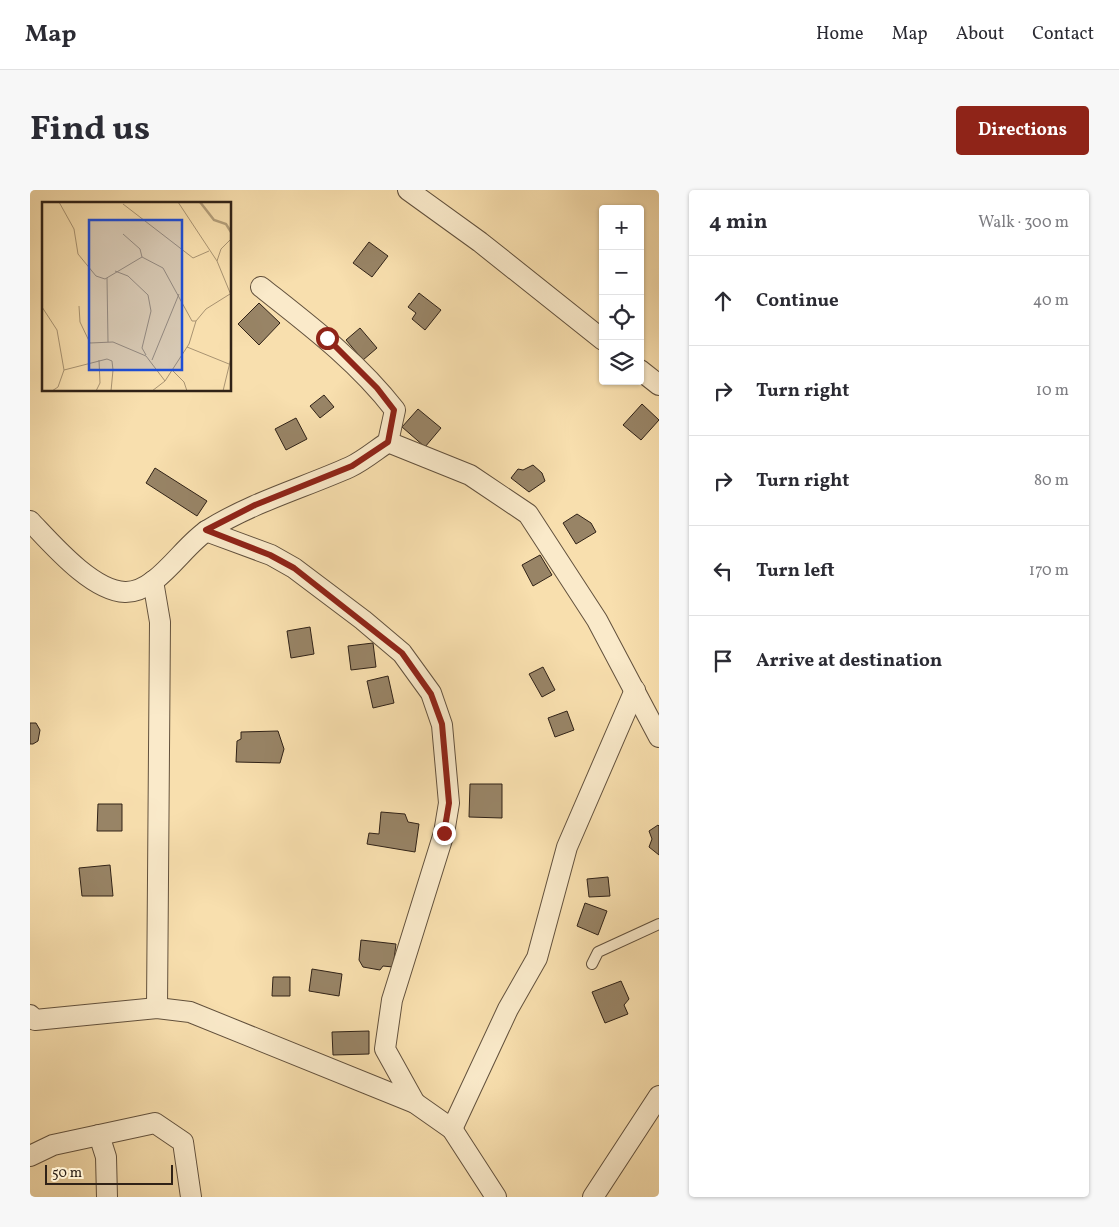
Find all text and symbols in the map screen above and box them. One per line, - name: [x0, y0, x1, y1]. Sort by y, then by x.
- text: Map: [25, 18, 76, 52]
- text: Home: [816, 22, 864, 47]
- text: Map: [892, 22, 928, 47]
- text: About: [956, 22, 1004, 47]
- text: Contact: [1032, 22, 1094, 47]
- text: Find us: [30, 106, 150, 154]
- button: Directions: [956, 106, 1089, 155]
- inset map: [42, 202, 231, 391]
- map controls: [599, 205, 644, 385]
- button: +: [599, 205, 644, 250]
- text: 4 min: [709, 208, 768, 237]
- text: Walk · 300 m: [978, 212, 1069, 234]
- button: −: [599, 250, 644, 295]
- icon: ahead: [709, 287, 737, 315]
- text: Continue: [756, 288, 839, 314]
- text: 40 m: [1033, 290, 1069, 312]
- button: locate: [599, 295, 644, 340]
- route start: [316, 327, 339, 350]
- button: layers: [599, 340, 644, 385]
- icon: right: [709, 377, 737, 405]
- text: Turn right: [756, 378, 849, 404]
- text: 10 m: [1036, 380, 1069, 402]
- icon: right: [709, 467, 737, 495]
- text: Turn right: [756, 468, 849, 494]
- text: 80 m: [1034, 470, 1069, 492]
- icon: left: [709, 557, 737, 585]
- text: Turn left: [756, 558, 835, 584]
- text: 170 m: [1029, 560, 1069, 582]
- icon: arrive: [709, 647, 737, 675]
- text: Arrive at destination: [756, 648, 942, 674]
- route end: [433, 822, 456, 845]
- scale bar: [45, 1162, 172, 1185]
- text: 50 m: [52, 1164, 82, 1183]

